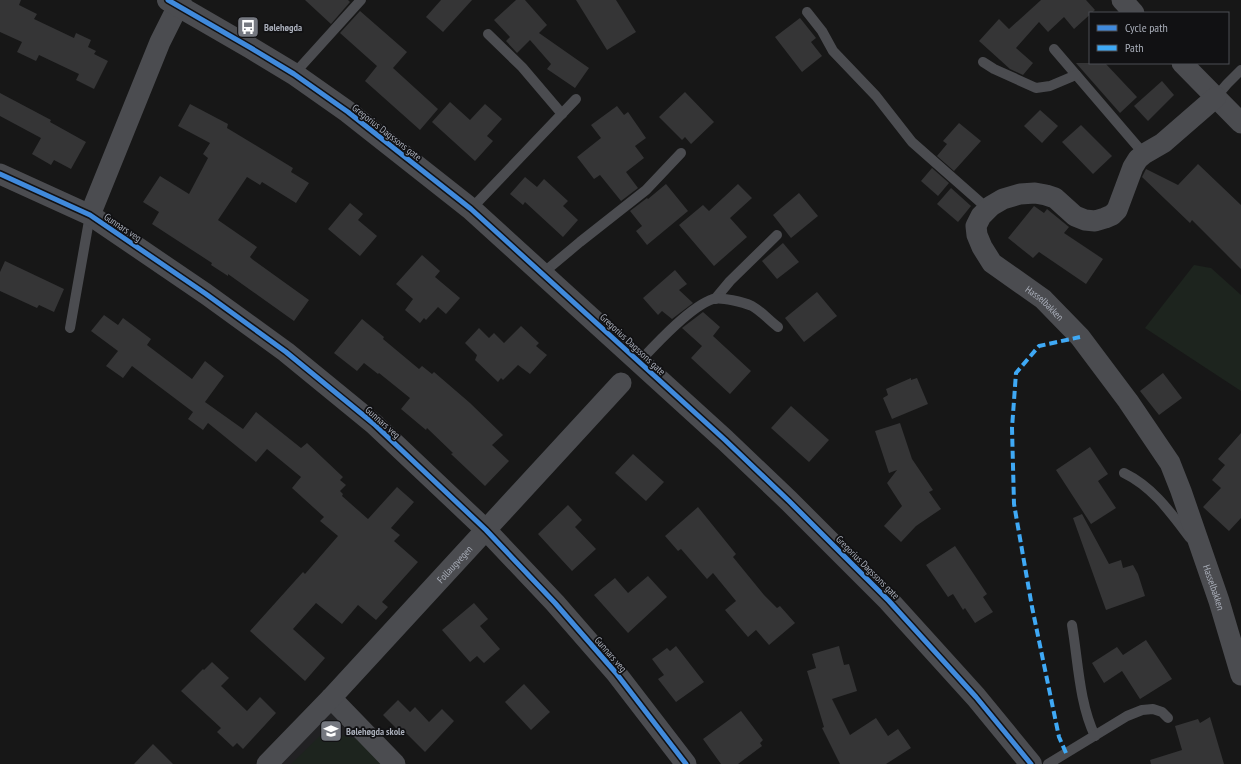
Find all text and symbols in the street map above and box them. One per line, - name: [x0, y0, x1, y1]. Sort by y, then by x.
- legend: [1089, 12, 1229, 64]
- bus stop icon: Bølehøgda: [235, 14, 261, 40]
- text: Cycle path: [1125, 20, 1168, 35]
- place label: Bølehøgda: [264, 21, 302, 34]
- text: Path: [1125, 40, 1143, 55]
- street label: Gregorius Dagssons gate: [349, 101, 424, 164]
- street label: Gunnars veg: [101, 210, 144, 245]
- street label: Hasselbakken: [1023, 283, 1066, 324]
- street label: Gregorius Dagssons gate: [597, 311, 668, 378]
- street label: Gunnars veg: [363, 403, 403, 441]
- street label: Gregorius Dagssons gate: [833, 533, 902, 602]
- street label: Follaugvegen: [434, 543, 475, 586]
- street label: Hasselbakken: [1200, 563, 1227, 612]
- street label: Gunnars veg: [592, 634, 629, 675]
- school or university icon: Bølehøgda skole: [318, 718, 344, 744]
- place label: Bølehøgda skole: [346, 725, 405, 738]

